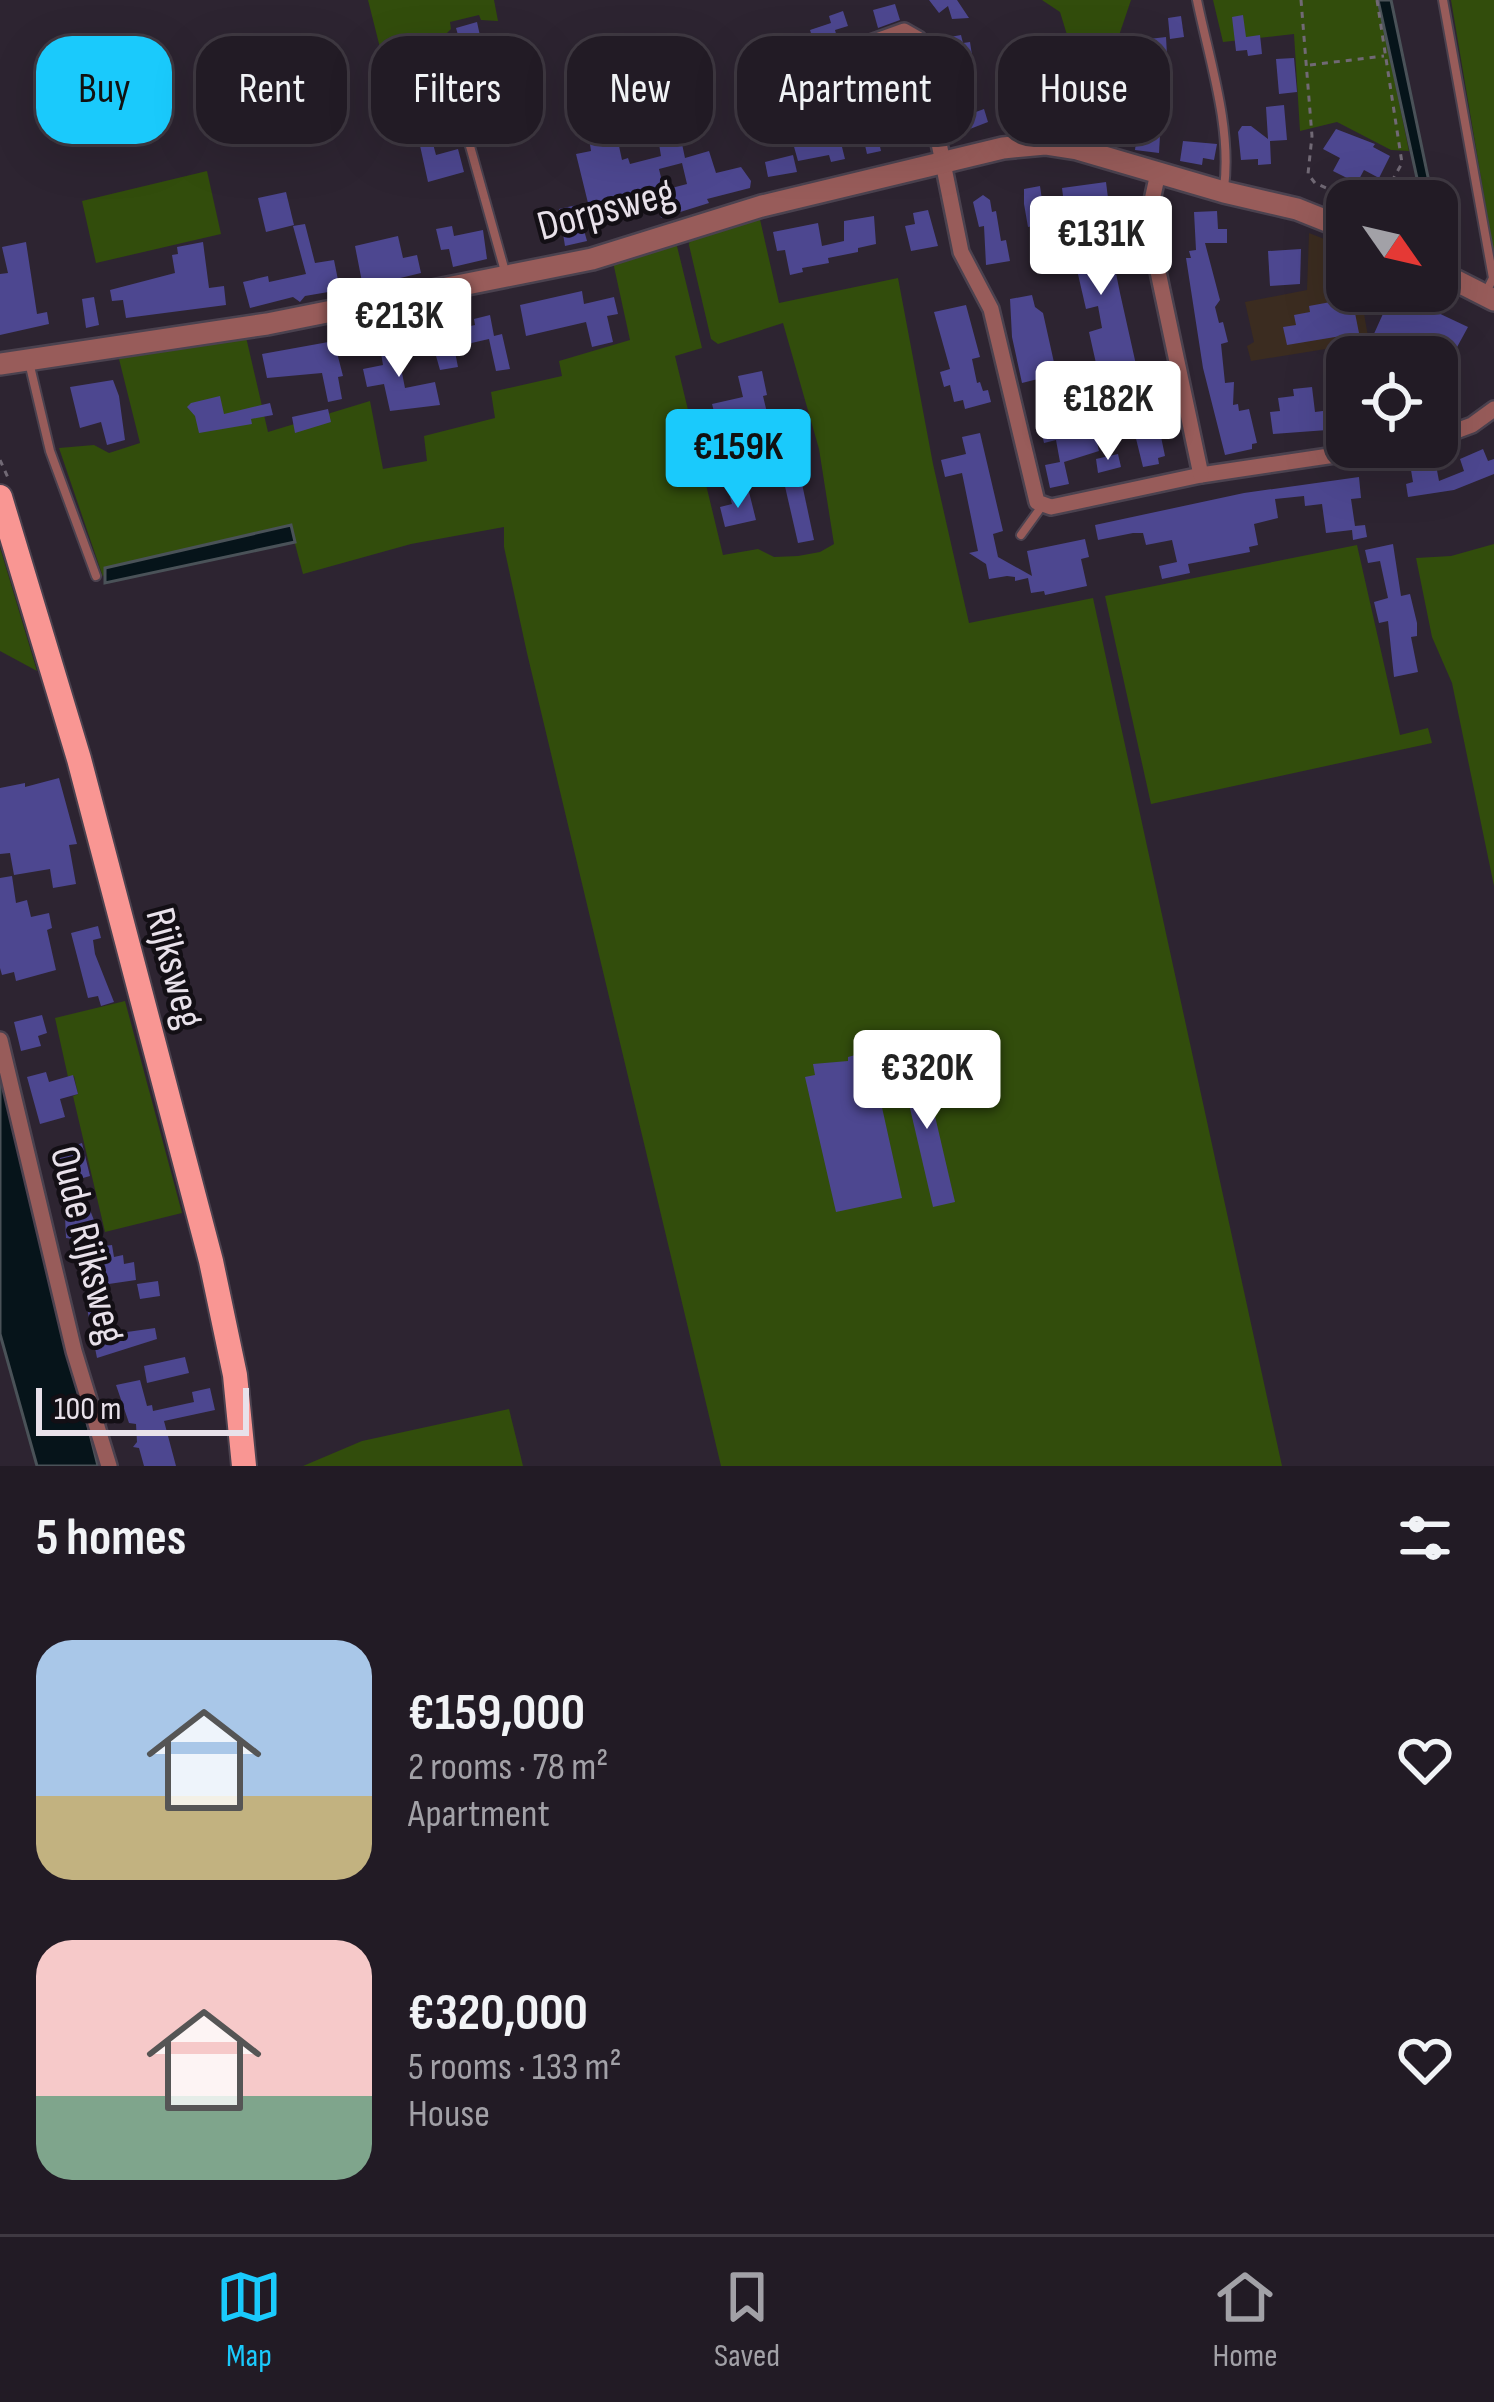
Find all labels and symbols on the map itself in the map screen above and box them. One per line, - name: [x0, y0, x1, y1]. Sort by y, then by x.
- street label: Dorpsweg: [532, 167, 680, 253]
- north arrow: [1326, 180, 1458, 312]
- pin: €131K: [1017, 196, 1185, 298]
- pin: €213K: [315, 278, 483, 380]
- pin: €182K: [1024, 361, 1192, 463]
- pin: €159K: [654, 409, 822, 511]
- street label: Rijksweg: [134, 902, 214, 1034]
- pin: €320K: [843, 1030, 1011, 1132]
- street label: Oude Rijksweg: [38, 1141, 136, 1349]
- scale bar: [36, 1382, 249, 1435]

